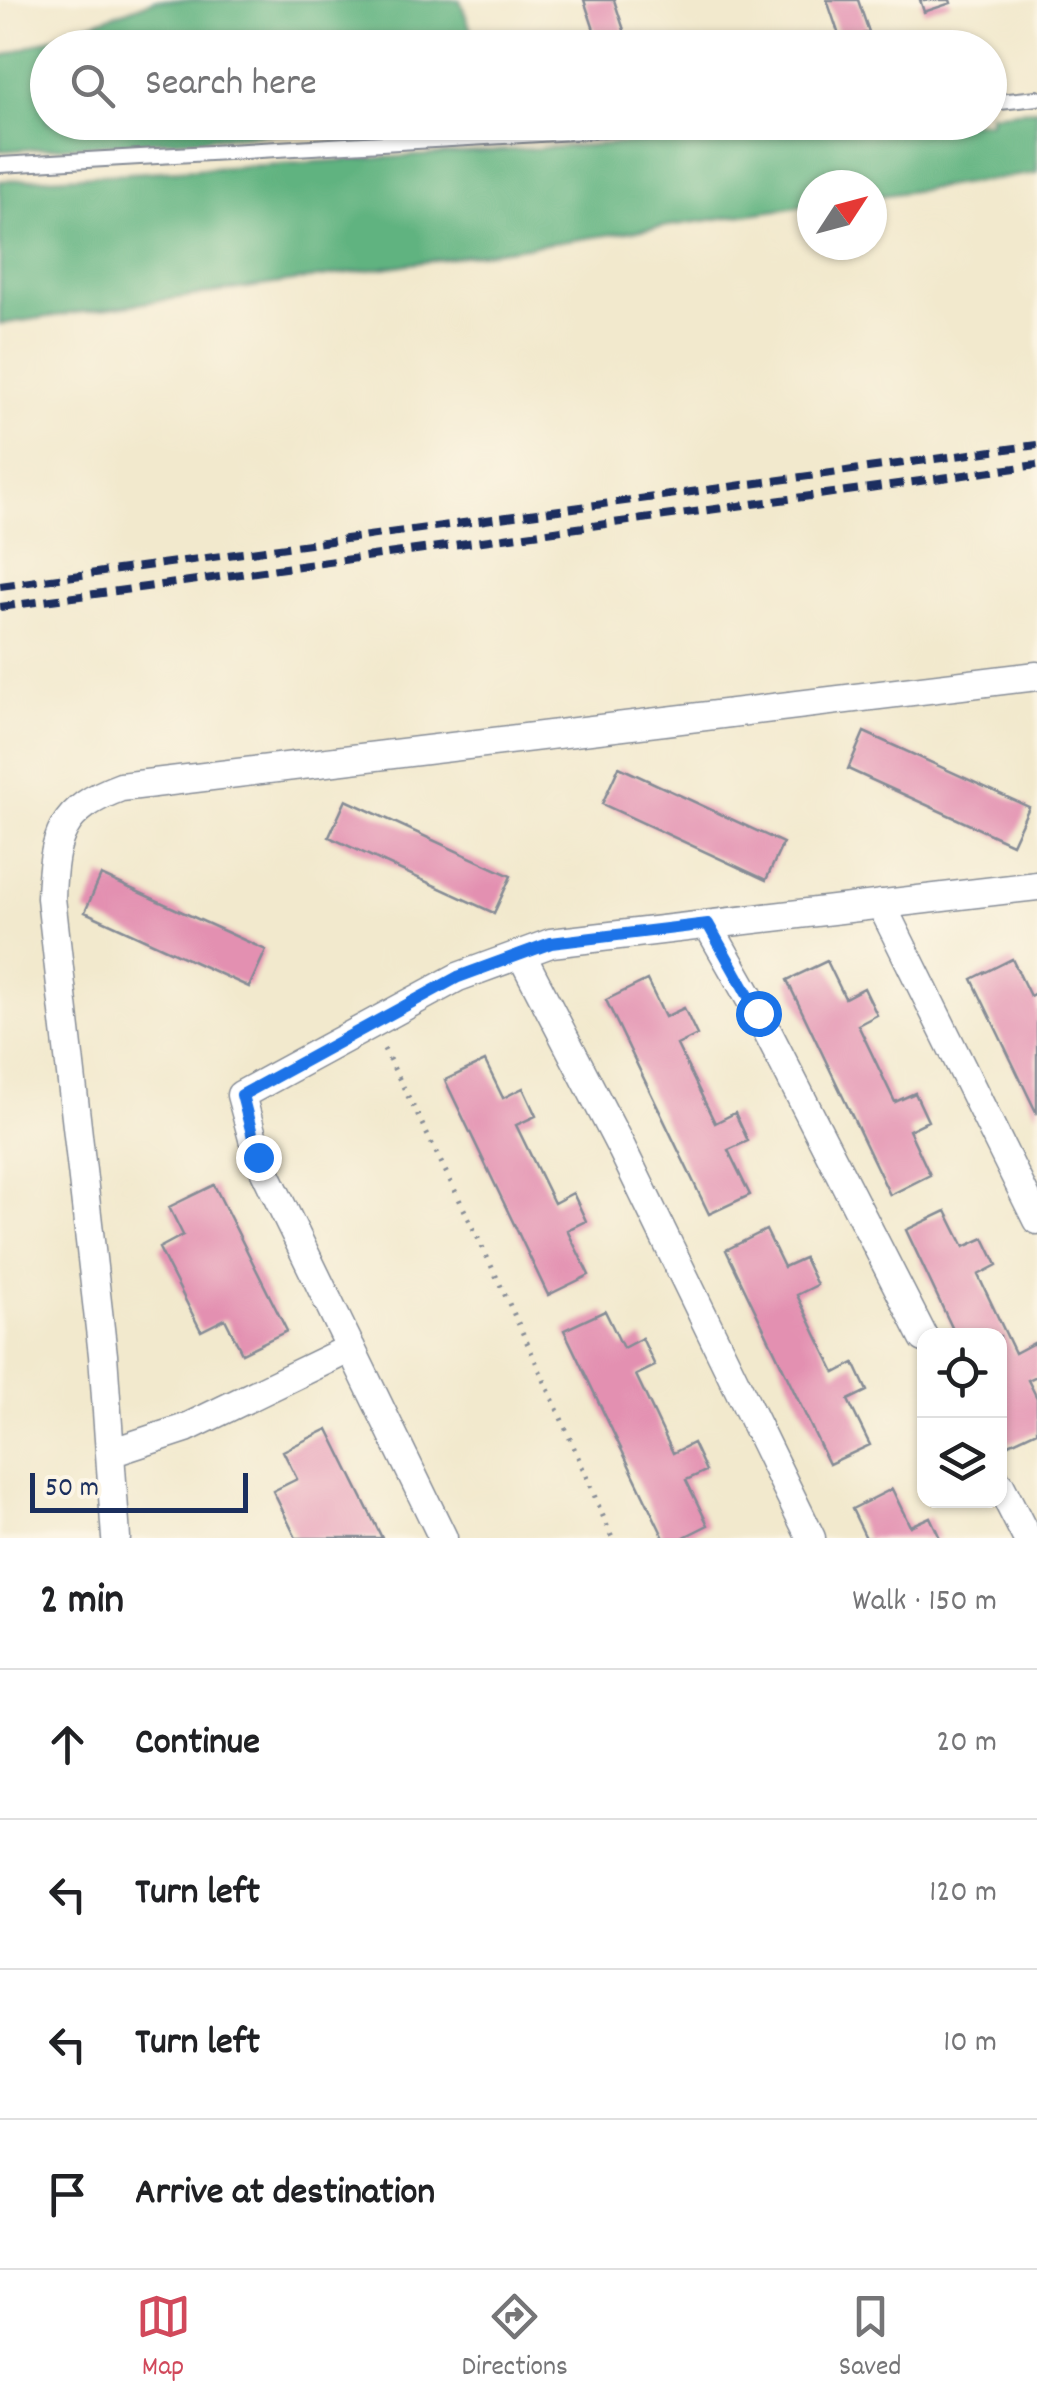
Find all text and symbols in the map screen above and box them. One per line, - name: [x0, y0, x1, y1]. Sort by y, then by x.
- search box: [30, 30, 1007, 140]
- icon: search: [65, 58, 120, 113]
- text: Search here: [145, 58, 317, 113]
- north arrow: [797, 170, 887, 260]
- route start: [736, 991, 782, 1037]
- route end: [236, 1135, 282, 1181]
- map controls: [917, 1328, 1007, 1508]
- button: locate: [917, 1328, 1007, 1418]
- button: layers: [917, 1418, 1007, 1508]
- scale bar: [30, 1468, 248, 1512]
- text: 50 m: [45, 1470, 99, 1510]
- text: 2 min: [40, 1573, 124, 1633]
- text: Walk · 150 m: [852, 1580, 997, 1626]
- icon: ahead: [40, 1717, 95, 1772]
- text: Continue: [135, 1717, 260, 1772]
- text: 20 m: [936, 1721, 997, 1767]
- icon: left: [40, 1867, 95, 1922]
- text: Turn left: [135, 1867, 260, 1922]
- text: 120 m: [929, 1871, 997, 1917]
- icon: left: [40, 2017, 95, 2072]
- text: Turn left: [135, 2017, 260, 2072]
- text: 10 m: [943, 2021, 997, 2067]
- icon: arrive: [40, 2167, 95, 2222]
- text: Arrive at destination: [135, 2167, 435, 2222]
- tab: Map: [136, 2289, 191, 2389]
- tab: Directions: [462, 2289, 568, 2389]
- tab: Saved: [839, 2289, 901, 2389]

